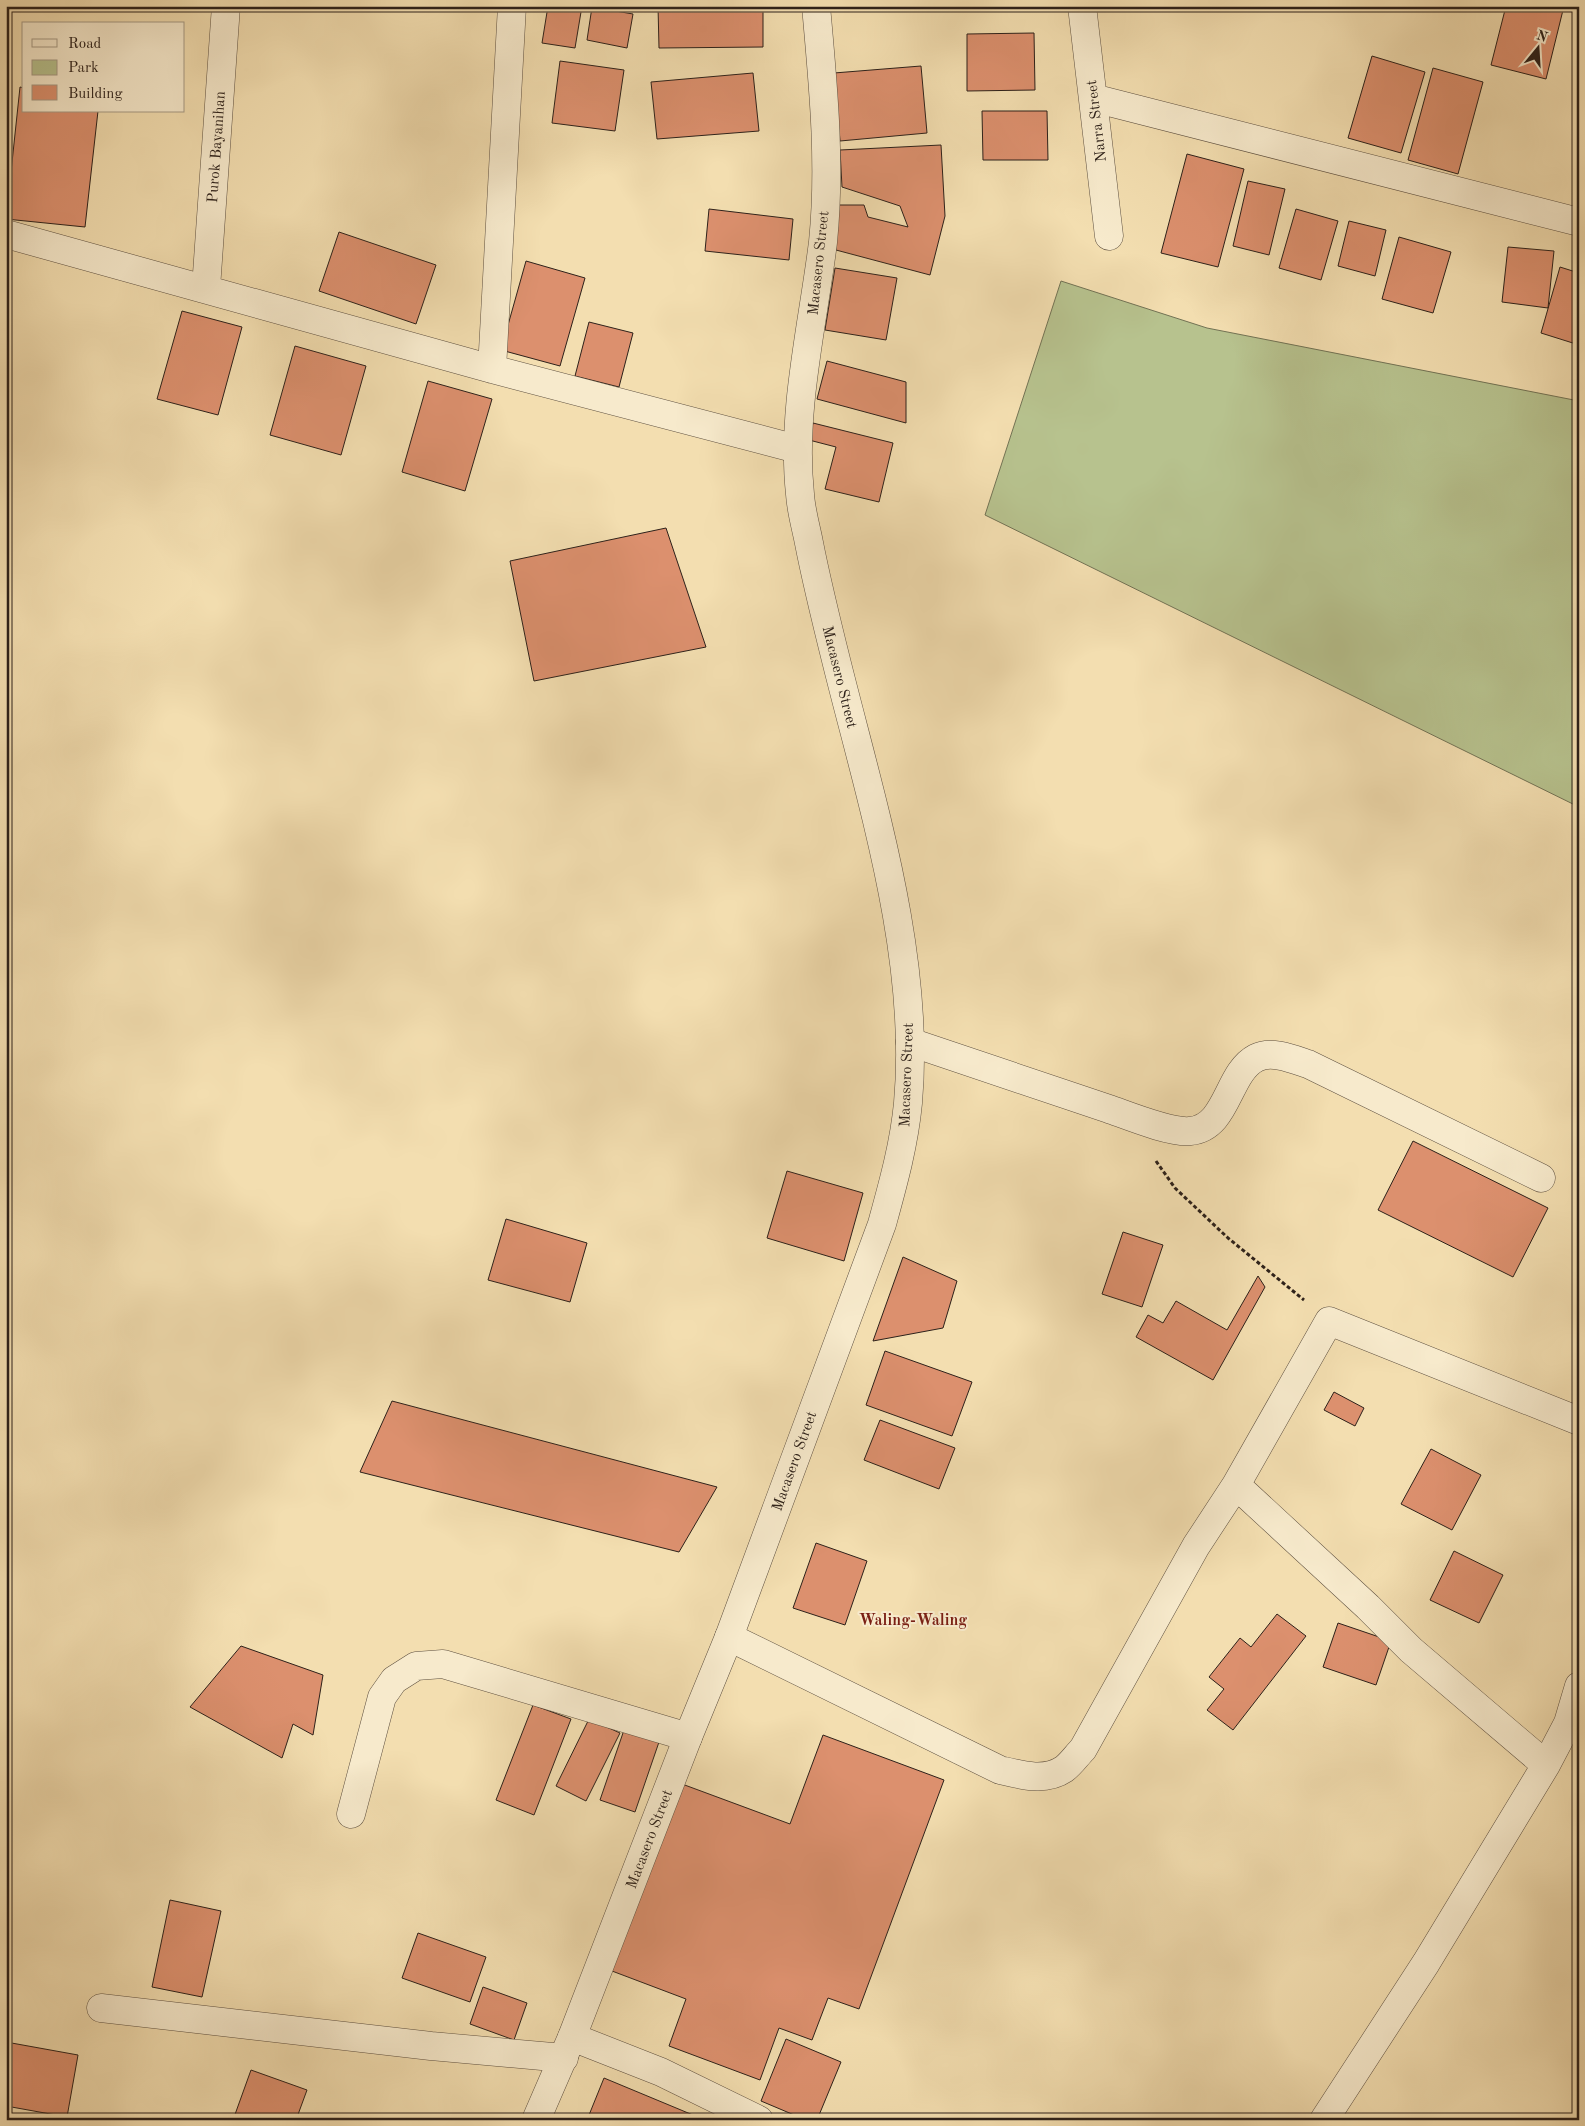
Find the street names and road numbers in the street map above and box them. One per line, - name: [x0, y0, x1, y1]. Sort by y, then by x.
- street label: Narra Street: [1085, 79, 1110, 163]
- street label: Purok Bayanihan: [206, 91, 229, 204]
- street label: Macasero Street: [807, 210, 832, 316]
- street label: Macasero Street: [819, 625, 859, 730]
- street label: Macasero Street: [898, 1022, 917, 1128]
- street label: Macasero Street: [770, 1410, 820, 1513]
- street label: Macasero Street: [625, 1788, 676, 1891]

